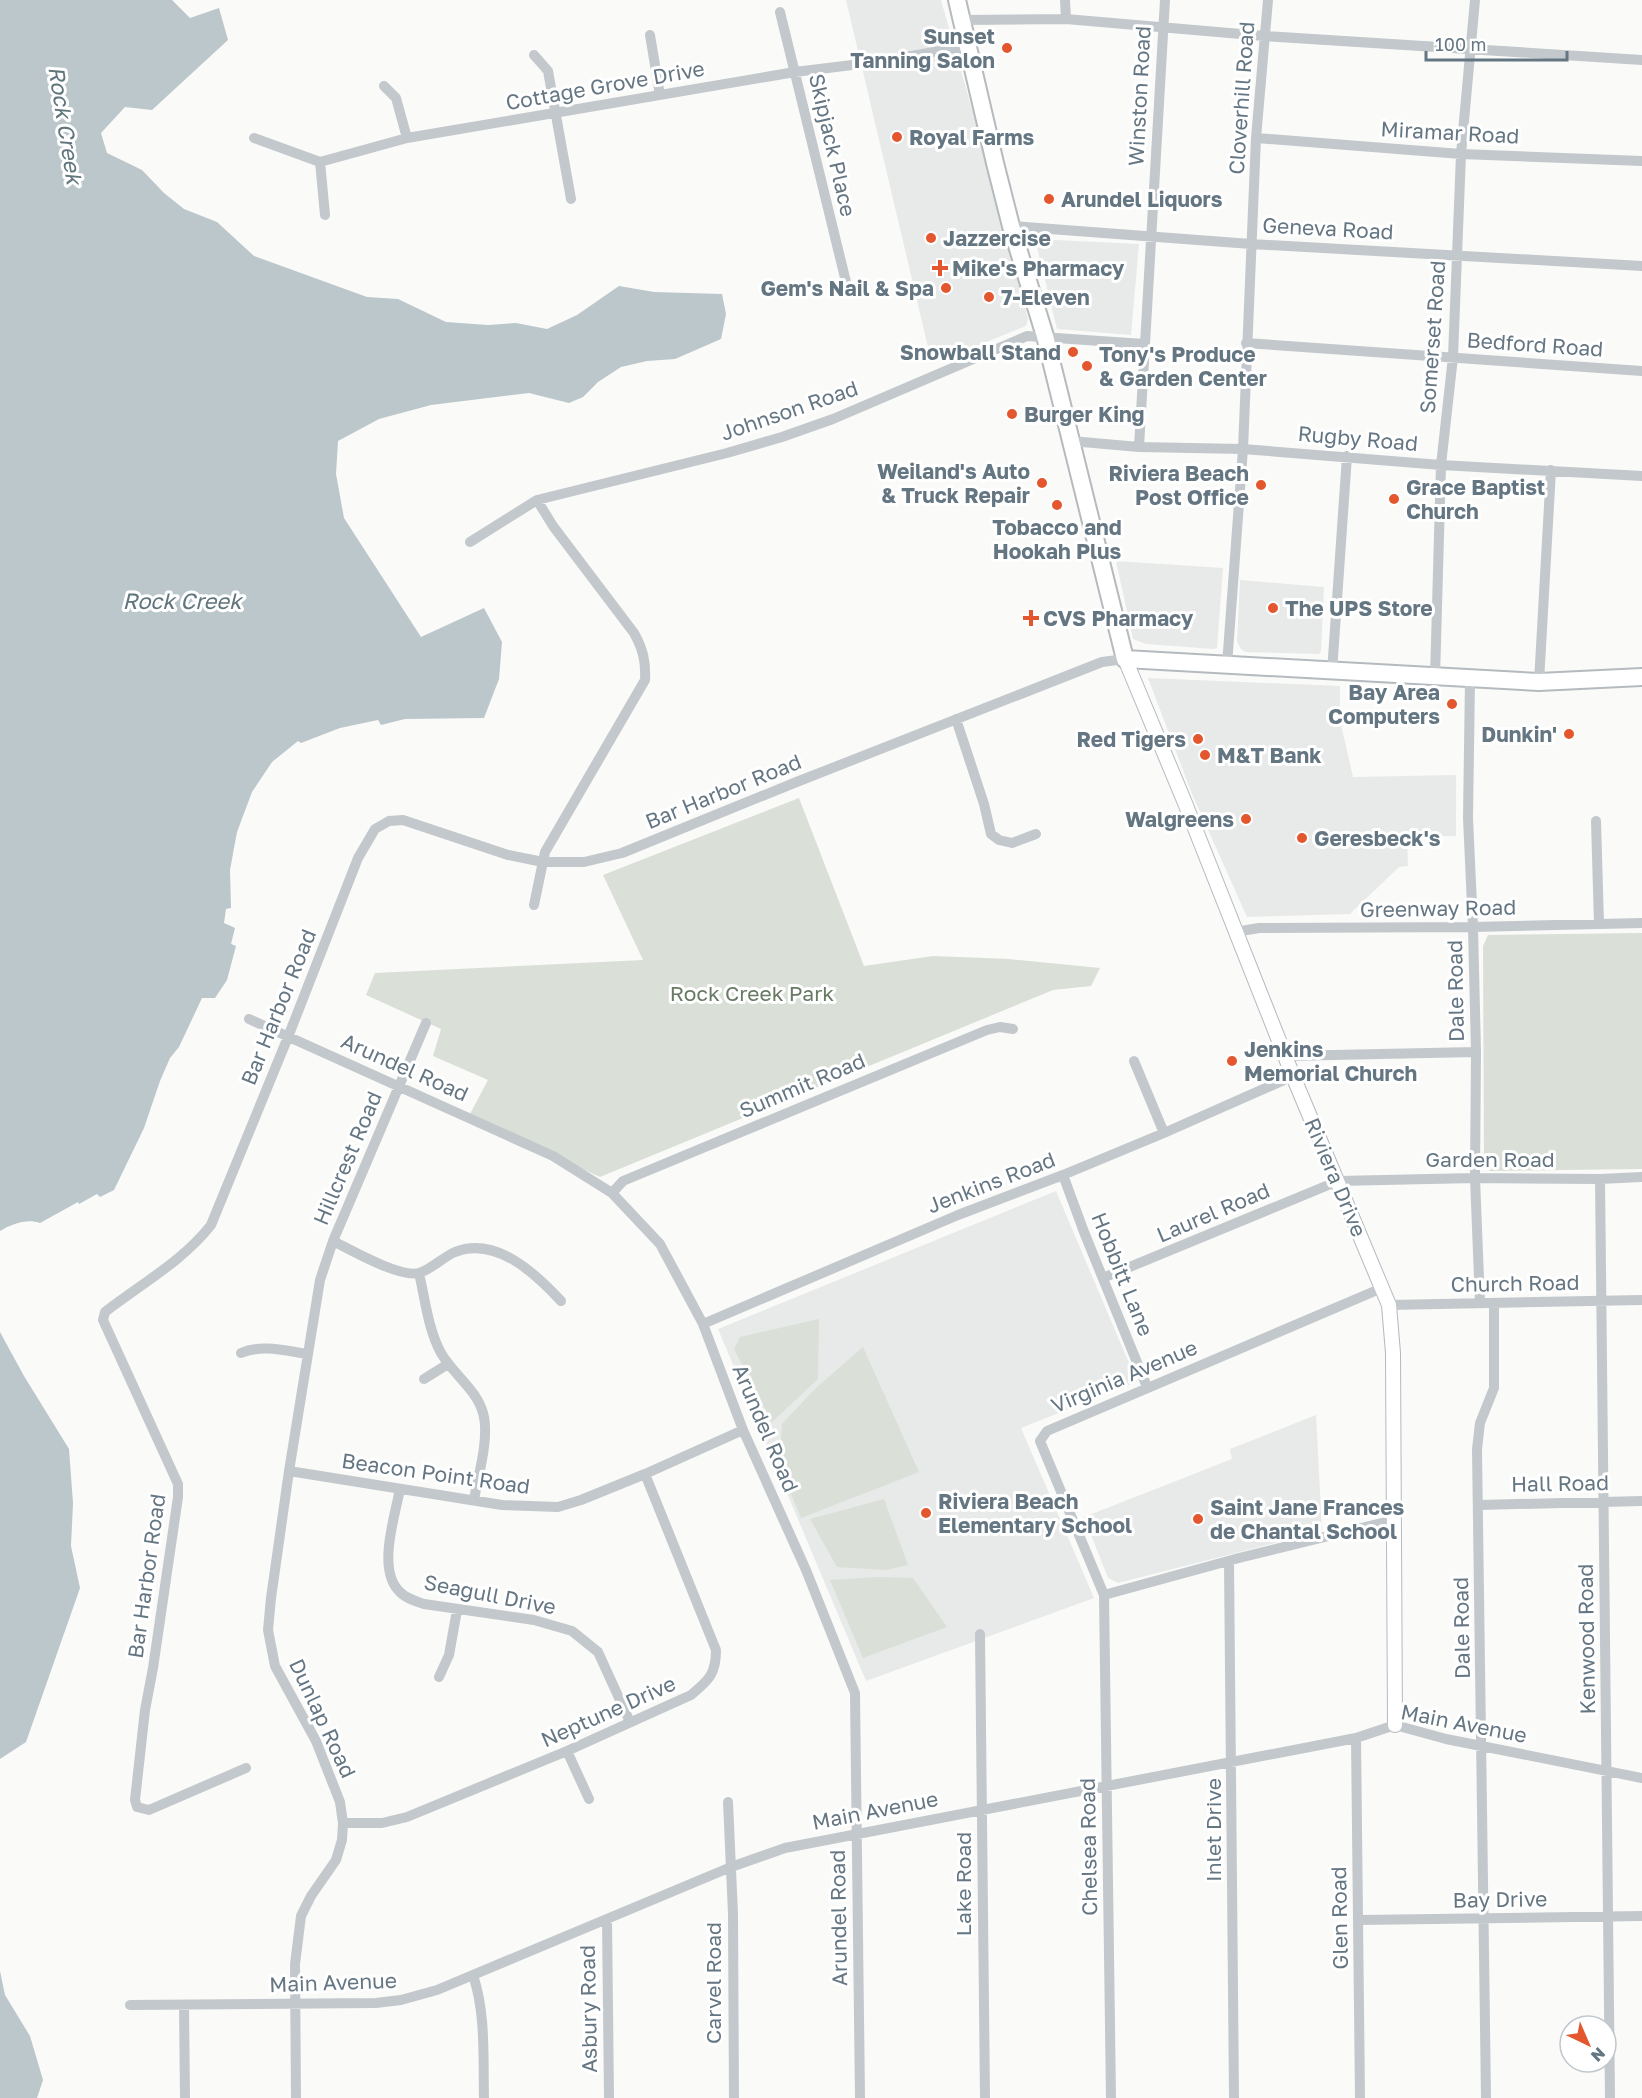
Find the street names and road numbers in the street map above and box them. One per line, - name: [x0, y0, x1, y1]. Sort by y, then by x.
- street label: Cloverhill Road: [1223, 21, 1259, 175]
- street label: Winston Road: [1122, 25, 1156, 167]
- street label: Cottage Grove Drive: [504, 55, 706, 115]
- street label: Skipjack Place: [804, 71, 862, 219]
- street label: Miramar Road: [1380, 115, 1520, 149]
- street label: Geneva Road: [1262, 212, 1394, 244]
- street label: Somerset Road: [1414, 260, 1450, 414]
- street label: Bedford Road: [1466, 326, 1604, 362]
- street label: Johnson Road: [717, 374, 861, 446]
- street label: Rugby Road: [1297, 420, 1419, 456]
- street label: Bar Harbor Road: [641, 748, 805, 834]
- street label: Greenway Road: [1360, 894, 1516, 922]
- street label: Bar Harbor Road: [235, 925, 321, 1089]
- street label: Dale Road: [1441, 940, 1469, 1042]
- street label: Arundel Road: [337, 1027, 473, 1107]
- street label: Summit Road: [735, 1047, 869, 1123]
- street label: Hillcrest Road: [307, 1087, 387, 1229]
- street label: Riviera Drive: [1299, 1114, 1373, 1240]
- street label: Jenkins Road: [923, 1146, 1059, 1218]
- street label: Garden Road: [1425, 1146, 1555, 1172]
- street label: Laurel Road: [1153, 1177, 1273, 1247]
- street label: Hobbitt Lane: [1086, 1208, 1160, 1340]
- street label: Church Road: [1450, 1269, 1580, 1297]
- street label: Virginia Avenue: [1047, 1334, 1201, 1418]
- street label: Arundel Road: [727, 1360, 805, 1496]
- street label: Beacon Point Road: [340, 1447, 532, 1499]
- street label: Hall Road: [1511, 1469, 1609, 1497]
- street label: Bar Harbor Road: [122, 1492, 170, 1660]
- street label: Kenwood Road: [1572, 1563, 1600, 1715]
- street label: Seagull Drive: [422, 1568, 558, 1620]
- street label: Dale Road: [1447, 1577, 1475, 1679]
- street label: Dunlap Road: [284, 1654, 362, 1782]
- street label: Neptune Drive: [537, 1670, 679, 1752]
- street label: Main Avenue: [1399, 1698, 1529, 1748]
- street label: Chelsea Road: [1074, 1778, 1102, 1916]
- street label: Inlet Drive: [1200, 1778, 1226, 1882]
- street label: Main Avenue: [810, 1785, 940, 1835]
- street label: Lake Road: [950, 1832, 976, 1936]
- street label: Arundel Road: [824, 1850, 852, 1986]
- street label: Glen Road: [1325, 1866, 1353, 1970]
- street label: Bay Drive: [1452, 1885, 1548, 1913]
- street label: Carvel Road: [700, 1922, 726, 2044]
- street label: Asbury Road: [574, 1945, 602, 2073]
- street label: Main Avenue: [269, 1967, 397, 1997]

